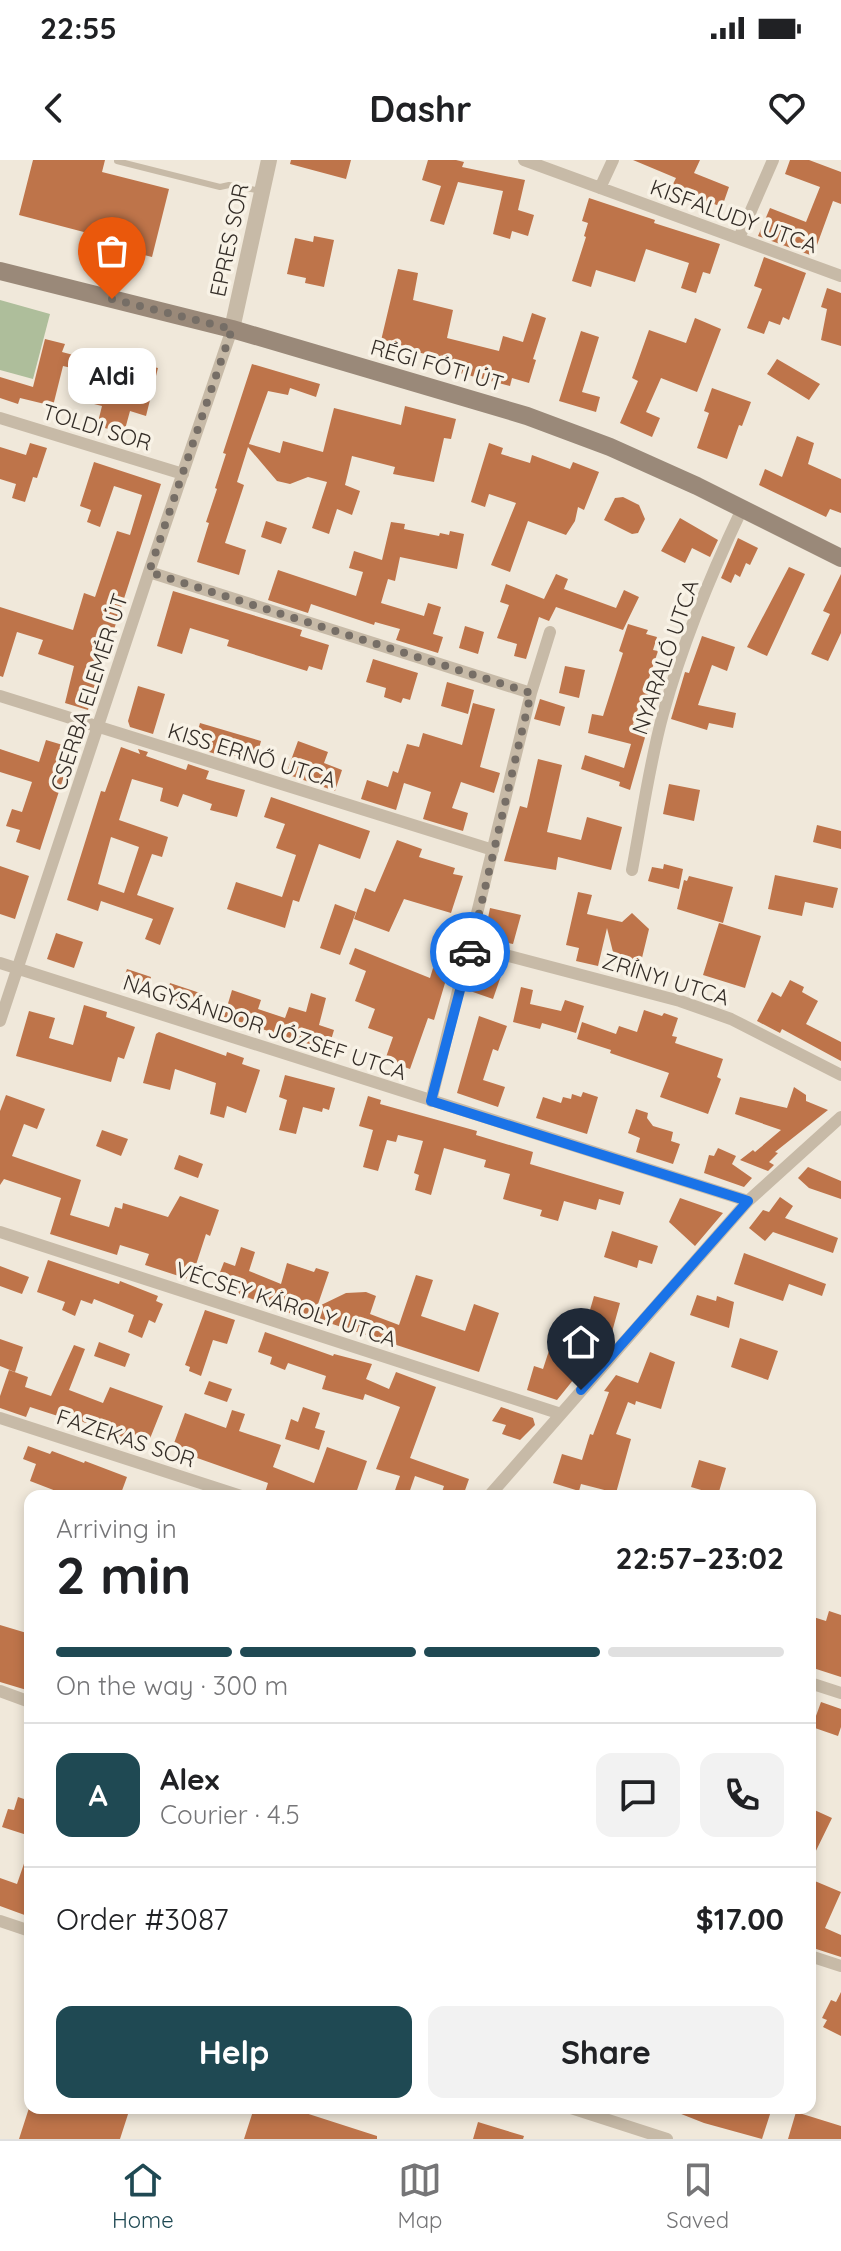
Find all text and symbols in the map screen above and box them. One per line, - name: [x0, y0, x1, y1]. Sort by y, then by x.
- text: 22:55: [40, 9, 117, 47]
- icon: back: [32, 86, 76, 130]
- text: Dashr: [369, 86, 472, 131]
- icon: heart: [765, 86, 809, 130]
- street label: KISFALUDY UTCA: [646, 173, 822, 259]
- street label: EPRES SOR: [203, 181, 255, 299]
- pin: [78, 217, 146, 299]
- icon: bag: [90, 229, 134, 273]
- street label: RÉGI FÓTI ÚT: [367, 333, 507, 397]
- callout: Aldi: [68, 347, 156, 403]
- text: Aldi: [89, 359, 135, 392]
- street label: TOLDI SOR: [39, 397, 155, 457]
- street label: NYARALÓ UTCA: [625, 576, 705, 738]
- street label: CSERBA ELEMÉR ÚT: [44, 590, 134, 794]
- street label: KISS ERNŐ UTCA: [165, 716, 339, 794]
- courier: [430, 912, 510, 992]
- icon: car: [448, 930, 492, 974]
- street label: ZRÍNYI UTCA: [599, 946, 733, 1012]
- street label: NAGYSÁNDOR JÓZSEF UTCA: [120, 968, 410, 1086]
- street label: VÉCSEY KÁROLY UTCA: [172, 1255, 400, 1353]
- pin: [547, 1308, 615, 1390]
- icon: home: [559, 1320, 603, 1364]
- street label: FAZEKAS SOR: [53, 1402, 199, 1474]
- text: Arriving in: [56, 1512, 177, 1545]
- text: 22:57–23:02: [616, 1539, 784, 1577]
- text: 2 min: [56, 1542, 191, 1607]
- text: On the way · 300 m: [56, 1669, 288, 1702]
- button: chat: [596, 1753, 680, 1837]
- button: phone: [700, 1753, 784, 1837]
- text: Alex: [160, 1760, 219, 1798]
- text: A: [88, 1776, 108, 1814]
- text: Courier · 4.5: [160, 1798, 300, 1831]
- text: Order #3087: [56, 1900, 229, 1938]
- text: $17.00: [696, 1900, 784, 1938]
- button: Help: [56, 2006, 412, 2098]
- button: Share: [428, 2006, 784, 2098]
- tab: Home: [112, 2158, 174, 2234]
- tab: Map: [398, 2158, 442, 2234]
- tab: Saved: [666, 2158, 729, 2234]

